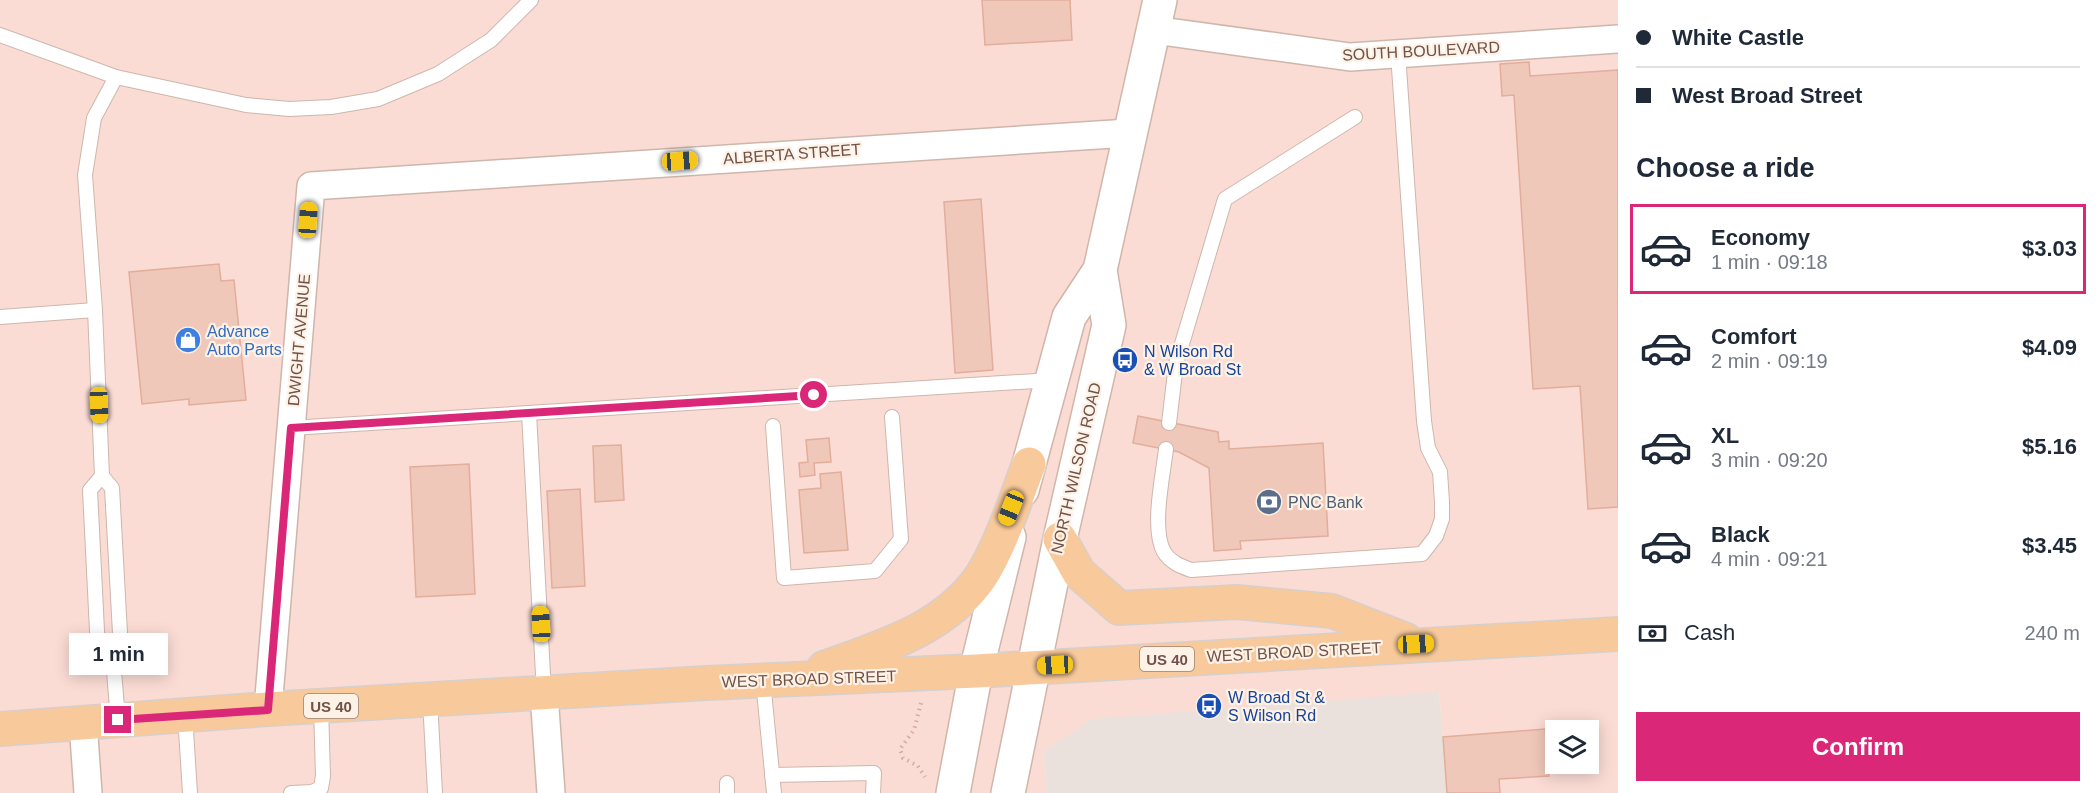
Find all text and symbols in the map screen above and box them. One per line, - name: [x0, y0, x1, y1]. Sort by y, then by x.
- text: White Castle: [1672, 25, 1804, 50]
- street label: SOUTH BOULEVARD: [1342, 38, 1500, 64]
- text: West Broad Street: [1672, 83, 1862, 108]
- street label: ALBERTA STREET: [723, 141, 862, 167]
- car: [661, 151, 699, 171]
- text: Choose a ride: [1636, 153, 1815, 183]
- car: [298, 201, 318, 239]
- icon: car: [1639, 222, 1693, 276]
- text: Economy: [1711, 225, 1810, 250]
- text: $3.03: [2022, 236, 2077, 261]
- text: 1 min · 09:18: [1711, 251, 1828, 273]
- street label: DWIGHT AVENUE: [285, 273, 313, 407]
- icon: car: [1639, 321, 1693, 375]
- place label: Advance Auto Parts: [207, 323, 282, 358]
- text: Comfort: [1711, 324, 1797, 349]
- shop icon: Advance Auto Parts: [173, 325, 203, 355]
- text: $4.09: [2022, 335, 2077, 360]
- place label: N Wilson Rd & W Broad St: [1144, 343, 1241, 378]
- bus stop icon: N Wilson Rd & W Broad St: [1110, 345, 1140, 375]
- text: 2 min · 09:19: [1711, 350, 1828, 372]
- route start: [800, 381, 827, 408]
- street label: NORTH WILSON ROAD: [1048, 381, 1104, 555]
- car: [89, 387, 109, 423]
- icon: car: [1639, 420, 1693, 474]
- text: XL: [1711, 423, 1739, 448]
- text: $5.16: [2022, 434, 2077, 459]
- text: 3 min · 09:20: [1711, 449, 1828, 471]
- bank icon: PNC Bank: [1254, 487, 1284, 517]
- car: [996, 488, 1026, 528]
- place label: PNC Bank: [1288, 494, 1364, 511]
- icon: car: [1639, 519, 1693, 573]
- text: Black: [1711, 522, 1770, 547]
- text: $3.45: [2022, 533, 2077, 558]
- text: 4 min · 09:21: [1711, 548, 1828, 570]
- car: [531, 606, 551, 642]
- icon: cash: [1636, 617, 1669, 650]
- text: Cash: [1684, 620, 1735, 645]
- text: 240 m: [2024, 622, 2080, 644]
- callout: 1 min: [68, 633, 168, 675]
- car: [1398, 634, 1434, 654]
- street label: WEST BROAD STREET: [1206, 639, 1382, 665]
- text: 1 min: [92, 643, 145, 665]
- road number: US 40: [1140, 647, 1194, 671]
- car: [1037, 655, 1073, 675]
- street label: WEST BROAD STREET: [721, 667, 897, 691]
- place label: W Broad St & S Wilson Rd: [1228, 689, 1325, 724]
- bus stop icon: W Broad St & S Wilson Rd: [1194, 691, 1224, 721]
- road number: US 40: [304, 694, 358, 718]
- route end: [104, 706, 131, 733]
- button: Confirm: [1636, 712, 2080, 781]
- map controls: [1545, 720, 1599, 774]
- button: layers: [1545, 720, 1599, 774]

